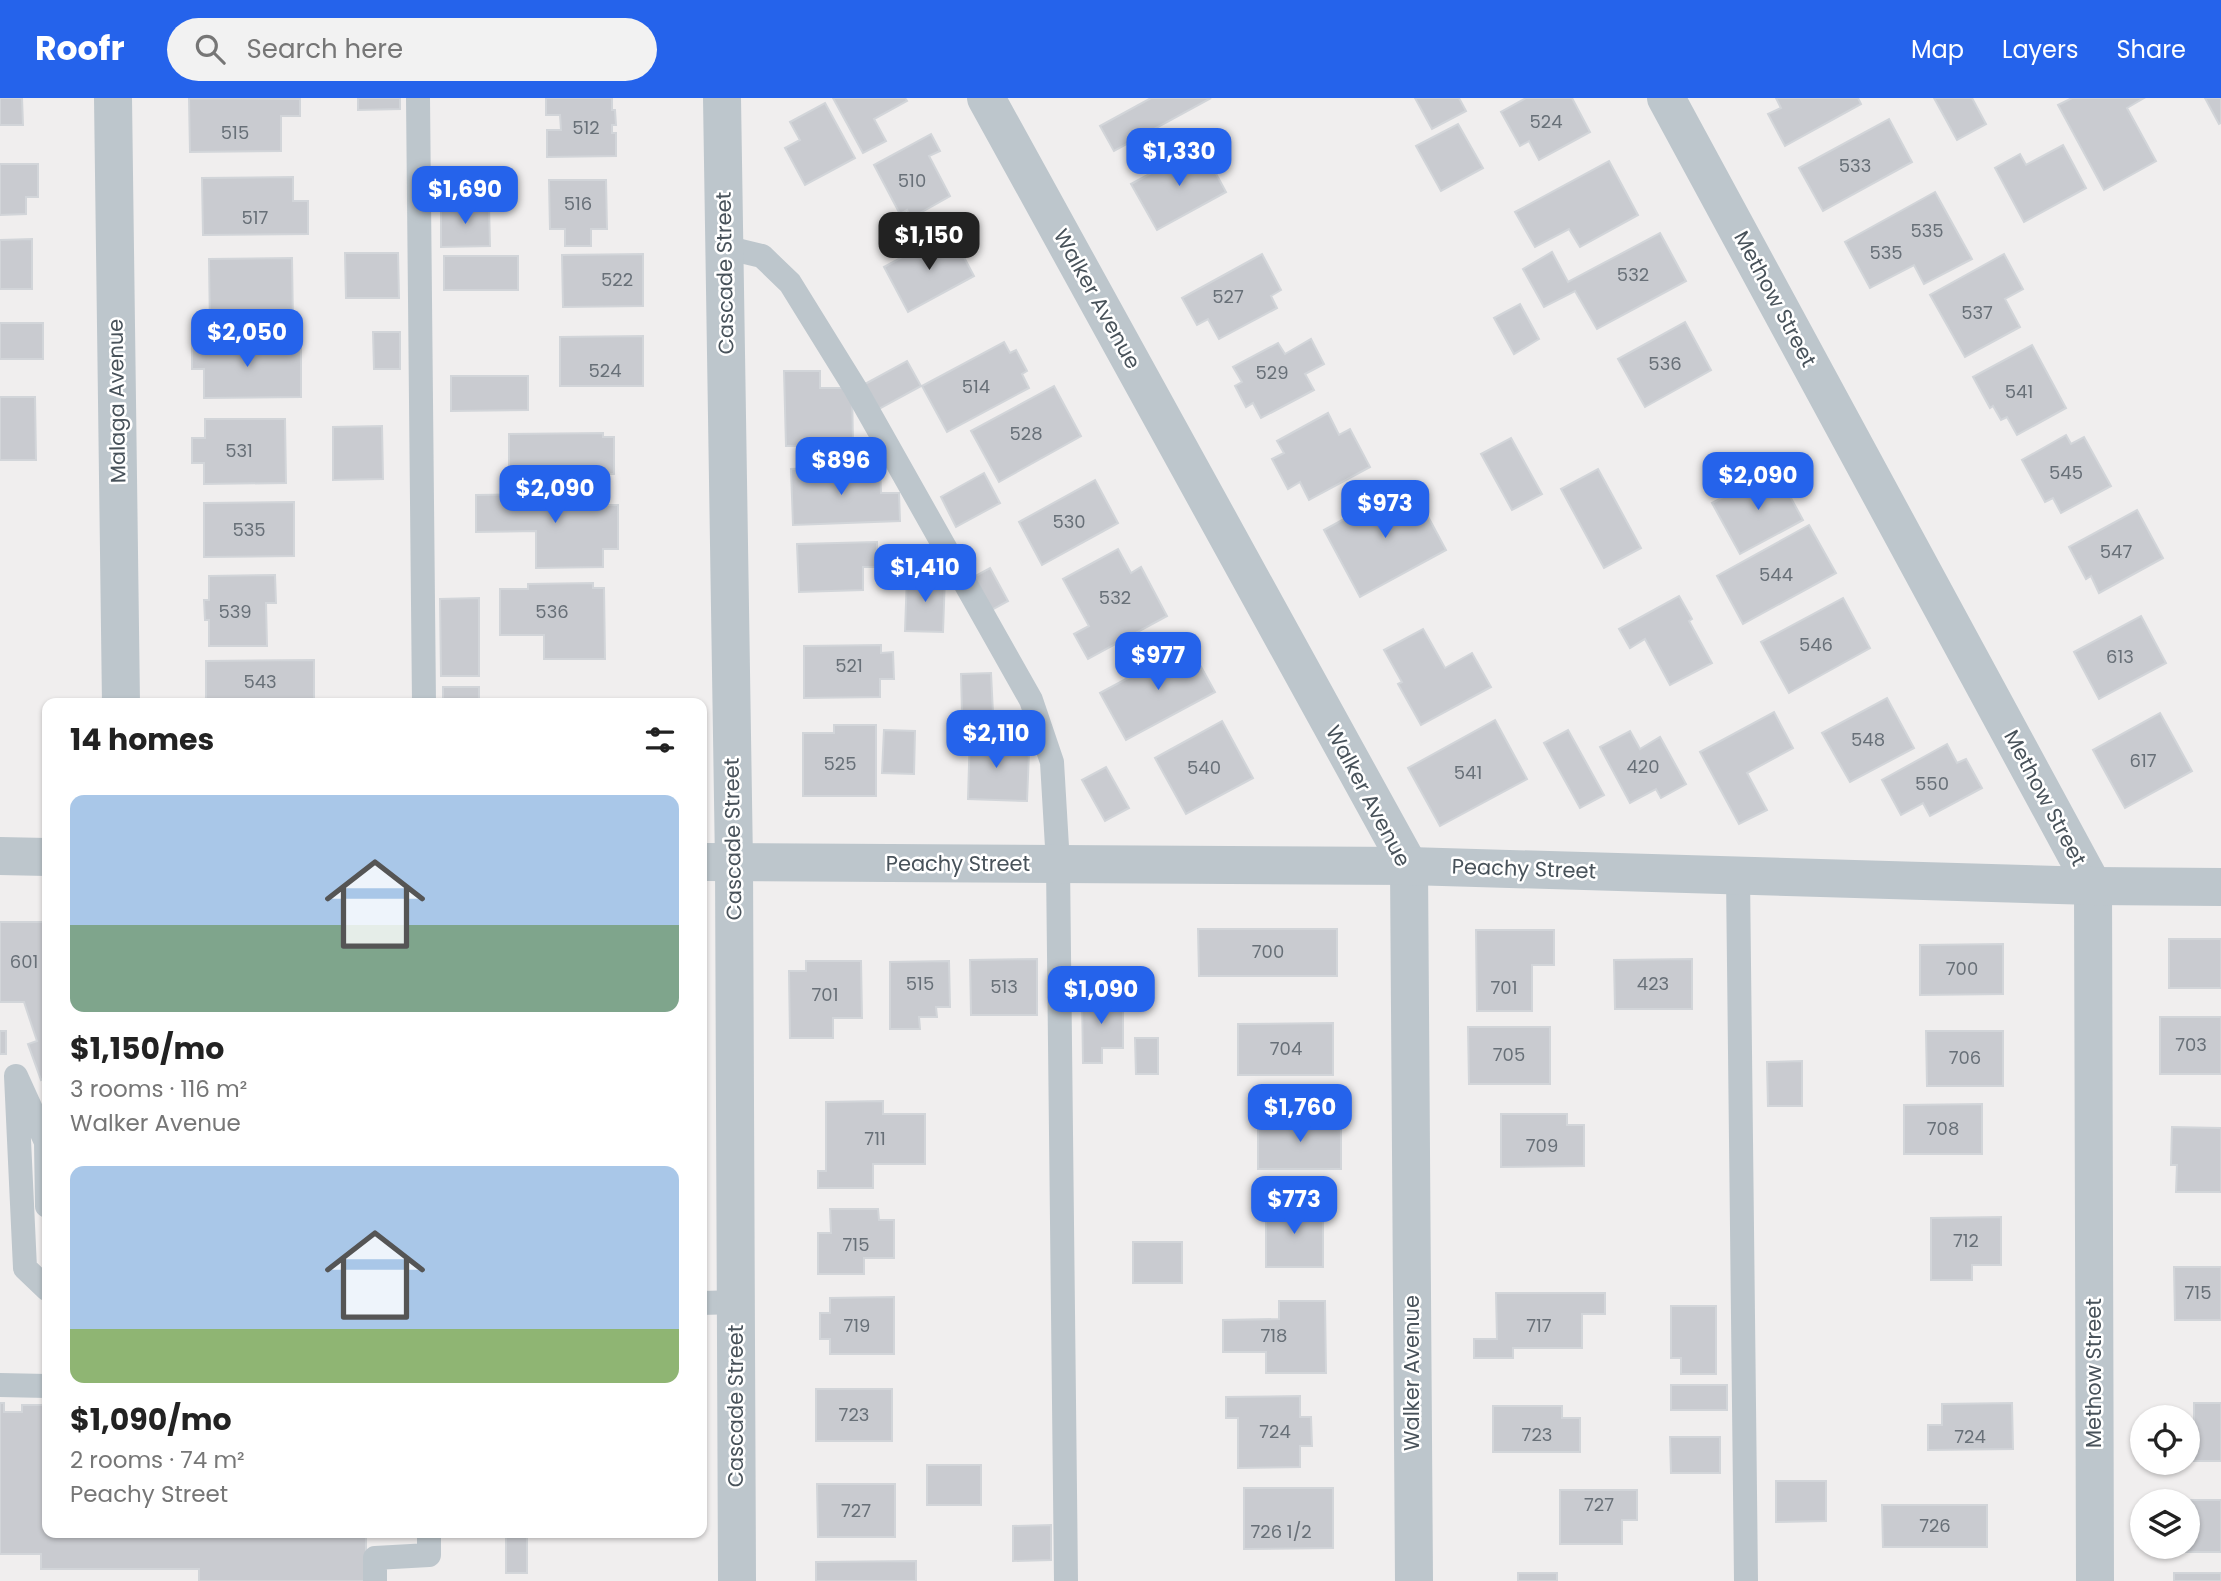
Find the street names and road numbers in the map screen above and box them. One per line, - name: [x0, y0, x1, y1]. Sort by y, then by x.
- street label: Cascade Street: [709, 191, 740, 355]
- street label: Walker Avenue: [1047, 224, 1148, 374]
- street label: Methow Street: [1727, 226, 1823, 372]
- street label: Malaga Avenue: [101, 319, 132, 483]
- street label: Walker Avenue: [1319, 720, 1418, 871]
- street label: Methow Street: [1997, 725, 2093, 871]
- street label: Cascade Street: [717, 757, 748, 921]
- street label: Peachy Street: [886, 849, 1030, 878]
- street label: Peachy Street: [1451, 851, 1597, 886]
- street label: Walker Avenue: [1397, 1295, 1426, 1451]
- street label: Methow Street: [2079, 1298, 2108, 1448]
- street label: Cascade Street: [721, 1325, 750, 1487]

